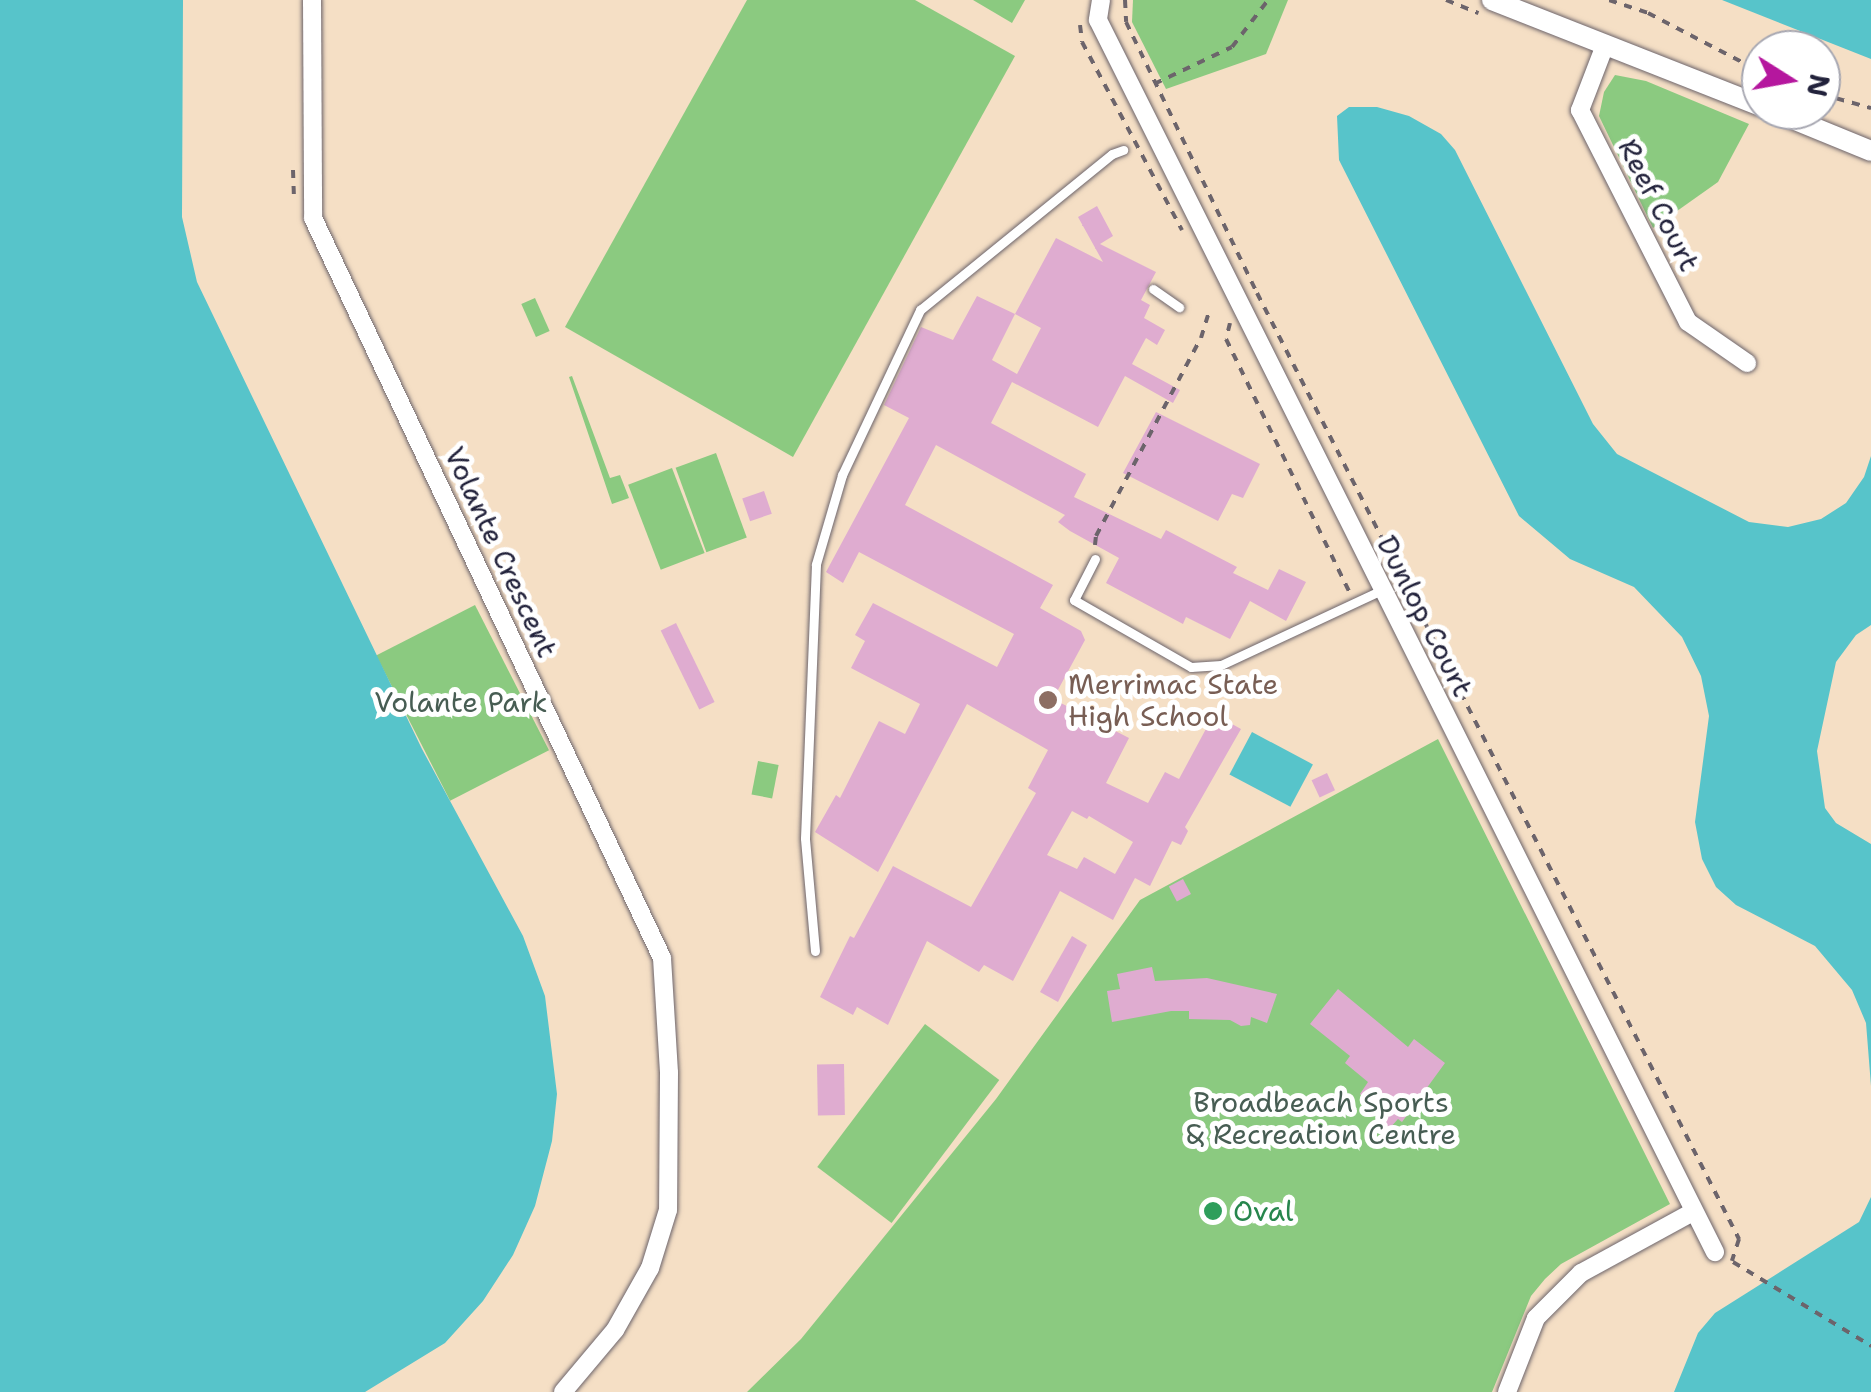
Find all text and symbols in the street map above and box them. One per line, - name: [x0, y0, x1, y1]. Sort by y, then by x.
- north arrow: [1741, 30, 1841, 130]
- text: N: [1798, 71, 1839, 100]
- street label: Reef Court: [1611, 133, 1707, 277]
- street label: Volante Crescent: [438, 441, 564, 663]
- street label: Dunlop Court: [1370, 530, 1480, 702]
- place label: Merrimac State High School: [1068, 667, 1278, 733]
- park label: Volante Park: [374, 685, 548, 719]
- marker: Merrimac State High School: [1037, 689, 1059, 711]
- park label: Broadbeach Sports & Recreation Centre: [1186, 1085, 1456, 1151]
- place label: Oval: [1233, 1194, 1294, 1228]
- marker: Oval: [1202, 1200, 1224, 1222]

